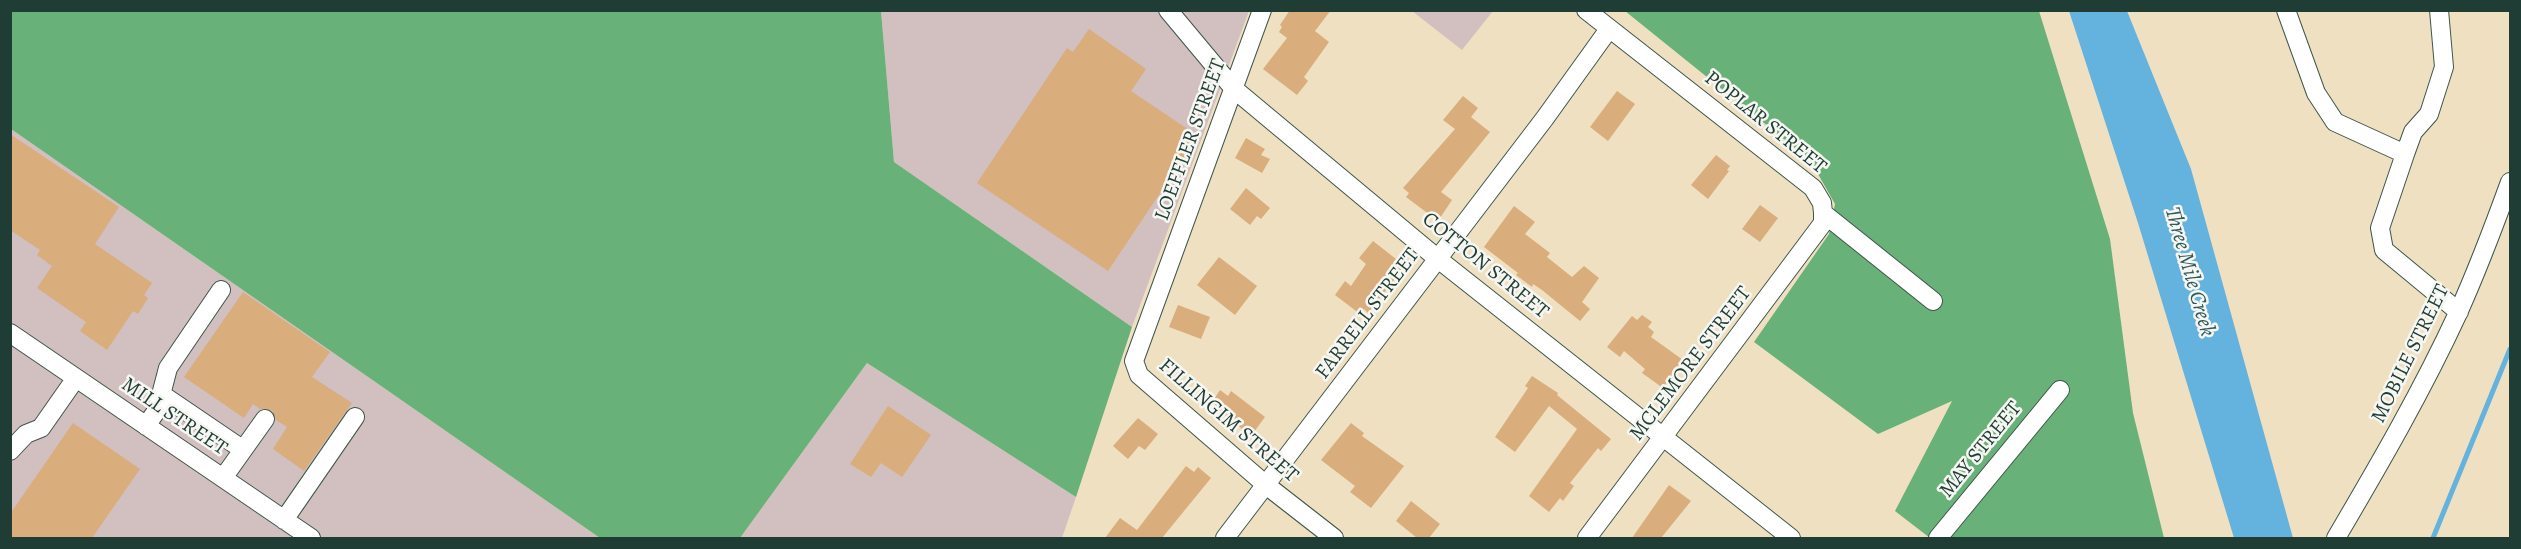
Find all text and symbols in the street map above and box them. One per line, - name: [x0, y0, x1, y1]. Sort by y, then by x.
- street label: LOEFFLER STREET: [1150, 56, 1232, 224]
- street label: POPLAR STREET: [1699, 66, 1831, 180]
- water label: Three Mile Creek: [2158, 204, 2220, 340]
- street label: COTTON STREET: [1417, 207, 1553, 325]
- street label: FARRELL STREET: [1311, 244, 1425, 384]
- street label: MOBILE STREET: [2367, 281, 2455, 427]
- street label: MCLEMORE STREET: [1625, 282, 1757, 446]
- street label: FILLINGIM STREET: [1153, 354, 1303, 488]
- street label: MILL STREET: [116, 372, 232, 462]
- street label: MAY STREET: [1935, 397, 2027, 503]

